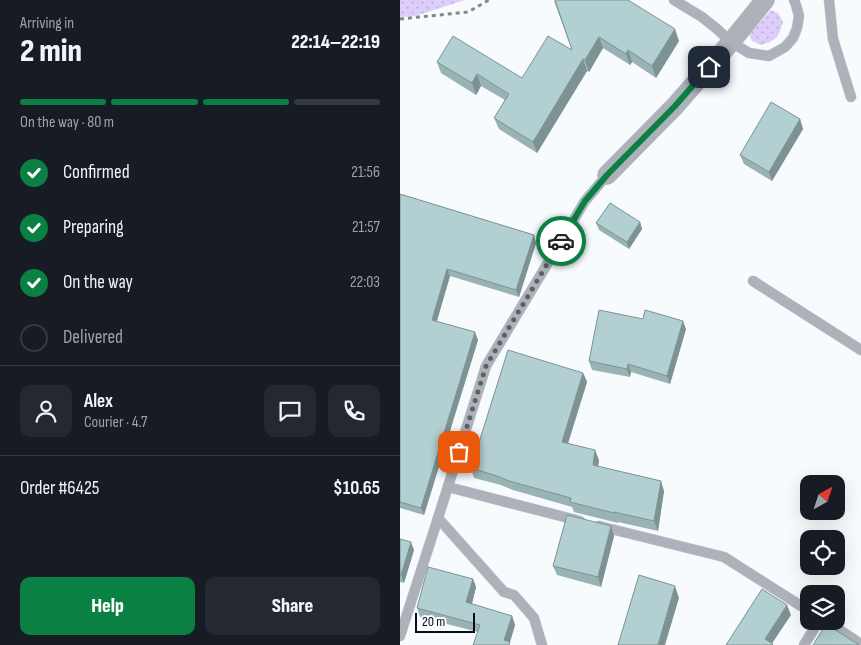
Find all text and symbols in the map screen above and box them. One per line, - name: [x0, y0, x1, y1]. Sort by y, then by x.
- text: Arriving in: [20, 14, 74, 33]
- text: 22:14–22:19: [291, 31, 380, 54]
- text: 2 min: [20, 32, 82, 71]
- pin: [688, 46, 730, 88]
- icon: home: [695, 53, 723, 81]
- text: On the way · 80 m: [20, 113, 114, 132]
- icon: check: [20, 159, 48, 187]
- text: Confirmed: [63, 161, 130, 184]
- text: 21:56: [351, 163, 380, 182]
- icon: check: [20, 214, 48, 242]
- text: Preparing: [63, 216, 124, 239]
- courier: [536, 216, 586, 266]
- text: 21:57: [352, 218, 380, 237]
- icon: car: [547, 227, 575, 255]
- icon: check: [20, 269, 48, 297]
- text: On the way: [63, 271, 133, 294]
- text: 22:03: [350, 273, 380, 292]
- text: Delivered: [63, 326, 123, 349]
- button: person: [20, 385, 72, 437]
- button: chat: [264, 385, 316, 437]
- button: phone: [328, 385, 380, 437]
- text: Alex: [84, 390, 113, 413]
- text: Courier · 4.7: [84, 413, 147, 432]
- pin: [438, 431, 480, 473]
- icon: bag: [445, 438, 473, 466]
- north arrow: [800, 475, 845, 520]
- map controls: [800, 475, 845, 630]
- text: Order #6425: [20, 477, 99, 500]
- text: $10.65: [333, 477, 380, 500]
- button: locate: [800, 530, 845, 575]
- button: Help: [20, 577, 195, 635]
- button: Share: [205, 577, 380, 635]
- button: layers: [800, 585, 845, 630]
- scale bar: [415, 610, 475, 633]
- text: 20 m: [422, 613, 445, 630]

